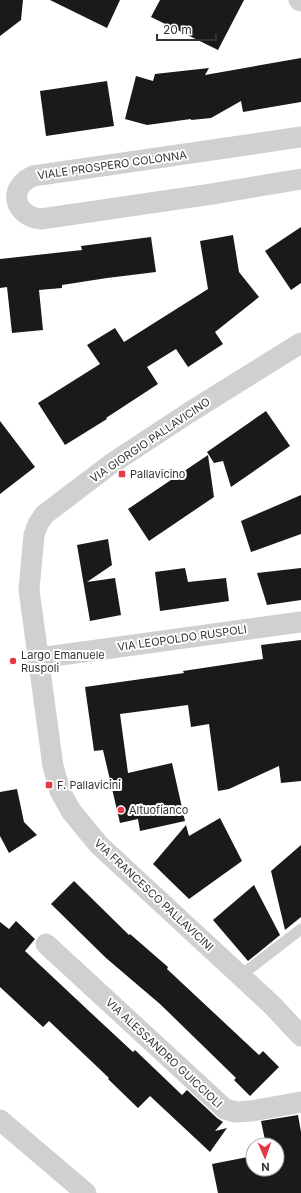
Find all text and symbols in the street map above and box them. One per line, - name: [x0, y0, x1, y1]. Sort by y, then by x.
- scale bar: [157, 16, 216, 42]
- text: 20 m: [163, 22, 192, 37]
- street label: VIALE PROSPERO COLONNA: [36, 148, 188, 182]
- street label: VIA GIORGIO PALLAVICINO: [87, 395, 213, 485]
- place label: Pallavicino: [130, 467, 186, 481]
- marker: Pallavicino: [117, 469, 127, 479]
- street label: VIA LEOPOLDO RUSPOLI: [116, 622, 248, 654]
- place label: Largo Emanuele Ruspoli: [21, 648, 105, 675]
- marker: Largo Emanuele Ruspoli: [8, 656, 18, 666]
- place label: F. Pallavicini: [57, 778, 121, 792]
- marker: F. Pallavicini: [44, 780, 54, 790]
- place label: Altuofianco: [129, 803, 189, 817]
- marker: Altuofianco: [116, 805, 126, 815]
- street label: VIA FRANCESCO PALLAVICINI: [92, 836, 216, 954]
- street label: VIA ALESSANDRO GUICCIOLI: [103, 995, 225, 1111]
- north arrow: [245, 1137, 285, 1177]
- text: N: [261, 1160, 270, 1174]

